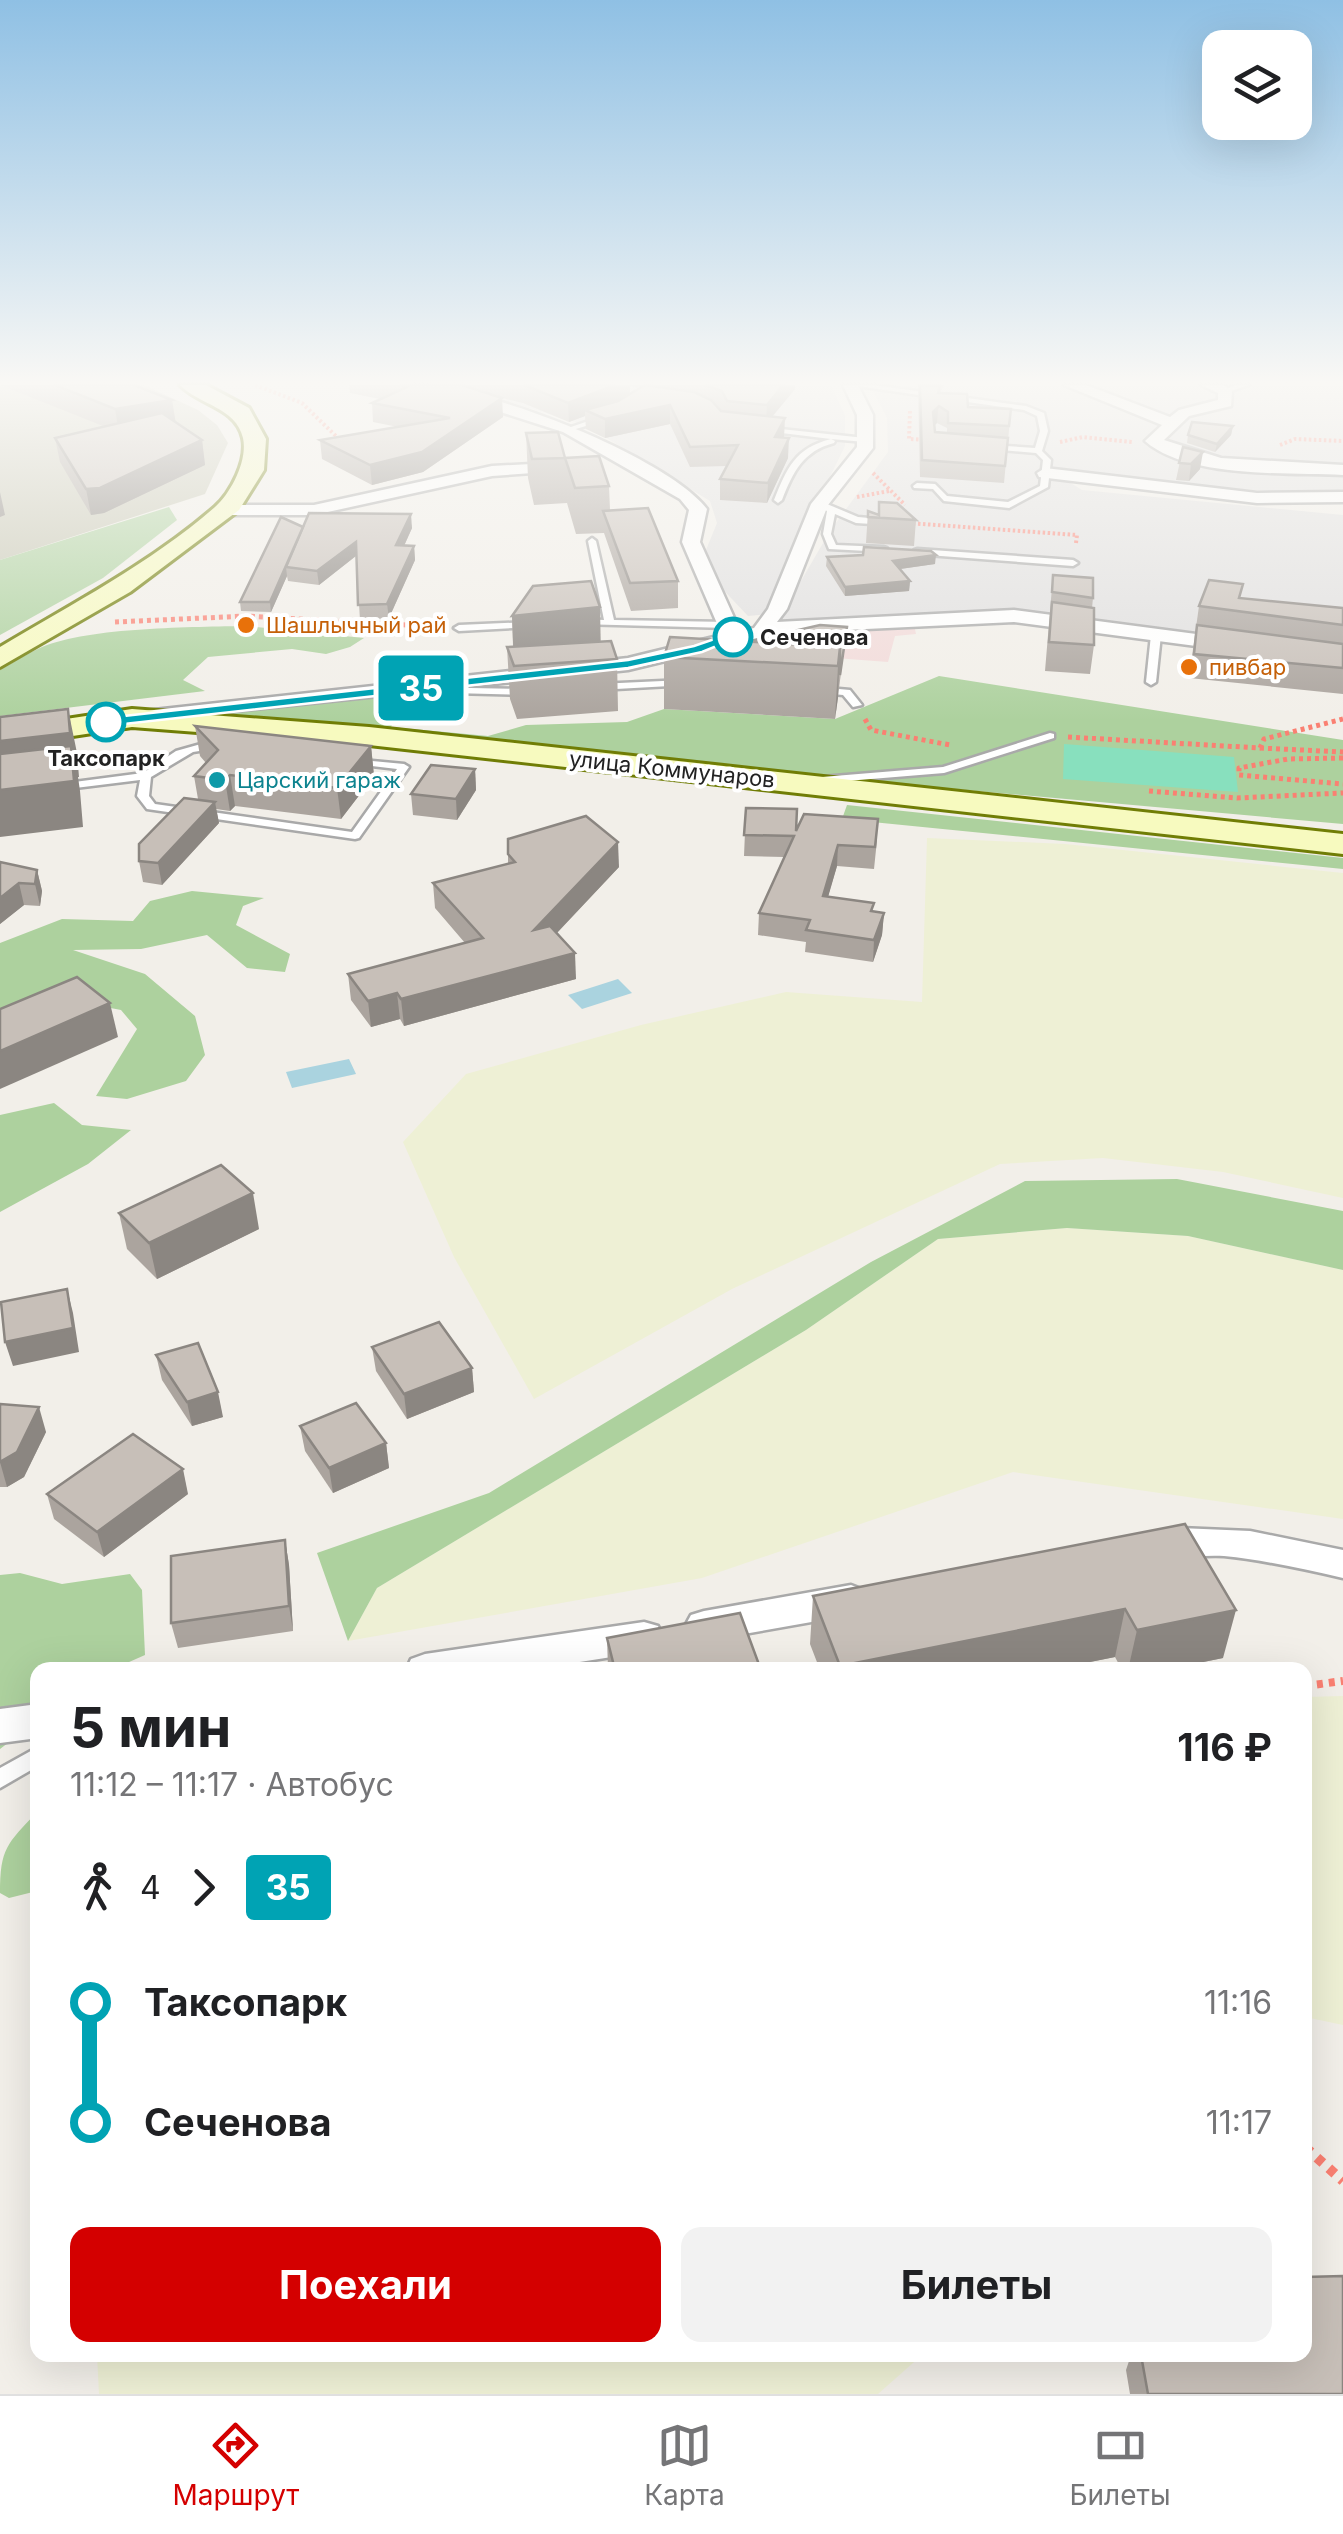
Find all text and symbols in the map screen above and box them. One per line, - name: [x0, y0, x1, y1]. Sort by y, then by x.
- map controls: [1202, 30, 1312, 140]
- button: layers: [1202, 30, 1312, 140]
- place label: Шашлычный рай: [266, 612, 447, 638]
- marker: Шашлычный рай: [235, 614, 257, 636]
- marker: Сеченова: [714, 618, 752, 656]
- place label: Сеченова: [760, 624, 869, 650]
- place label: пивбар: [1209, 654, 1286, 680]
- line badge: 35: [376, 656, 466, 720]
- marker: пивбар: [1178, 656, 1200, 678]
- text: 35: [399, 667, 443, 709]
- marker: Таксопарк: [87, 703, 125, 741]
- place label: Таксопарк: [47, 745, 165, 771]
- street label: улица Коммунаров: [568, 745, 776, 793]
- place label: Царский гараж: [237, 767, 401, 793]
- marker: Царский гараж: [206, 769, 228, 791]
- text: 5 мин: [70, 1694, 231, 1760]
- text: 116 ₽: [1177, 1724, 1272, 1770]
- text: 11:12 – 11:17 · Автобус: [70, 1765, 394, 1804]
- icon: walk: [70, 1860, 125, 1915]
- icon: forward: [176, 1860, 231, 1915]
- text: 35: [266, 1866, 311, 1908]
- text: 4: [140, 1868, 161, 1907]
- text: Таксопарк: [144, 1979, 347, 2025]
- text: 11:16: [1204, 1983, 1272, 2022]
- text: Сеченова: [144, 2099, 332, 2145]
- text: 11:17: [1206, 2103, 1272, 2142]
- button: Поехали: [70, 2227, 661, 2342]
- button: Билеты: [681, 2227, 1272, 2342]
- tab: Маршрут: [172, 2418, 299, 2512]
- tab: Карта: [644, 2418, 725, 2512]
- tab: Билеты: [1069, 2418, 1171, 2512]

